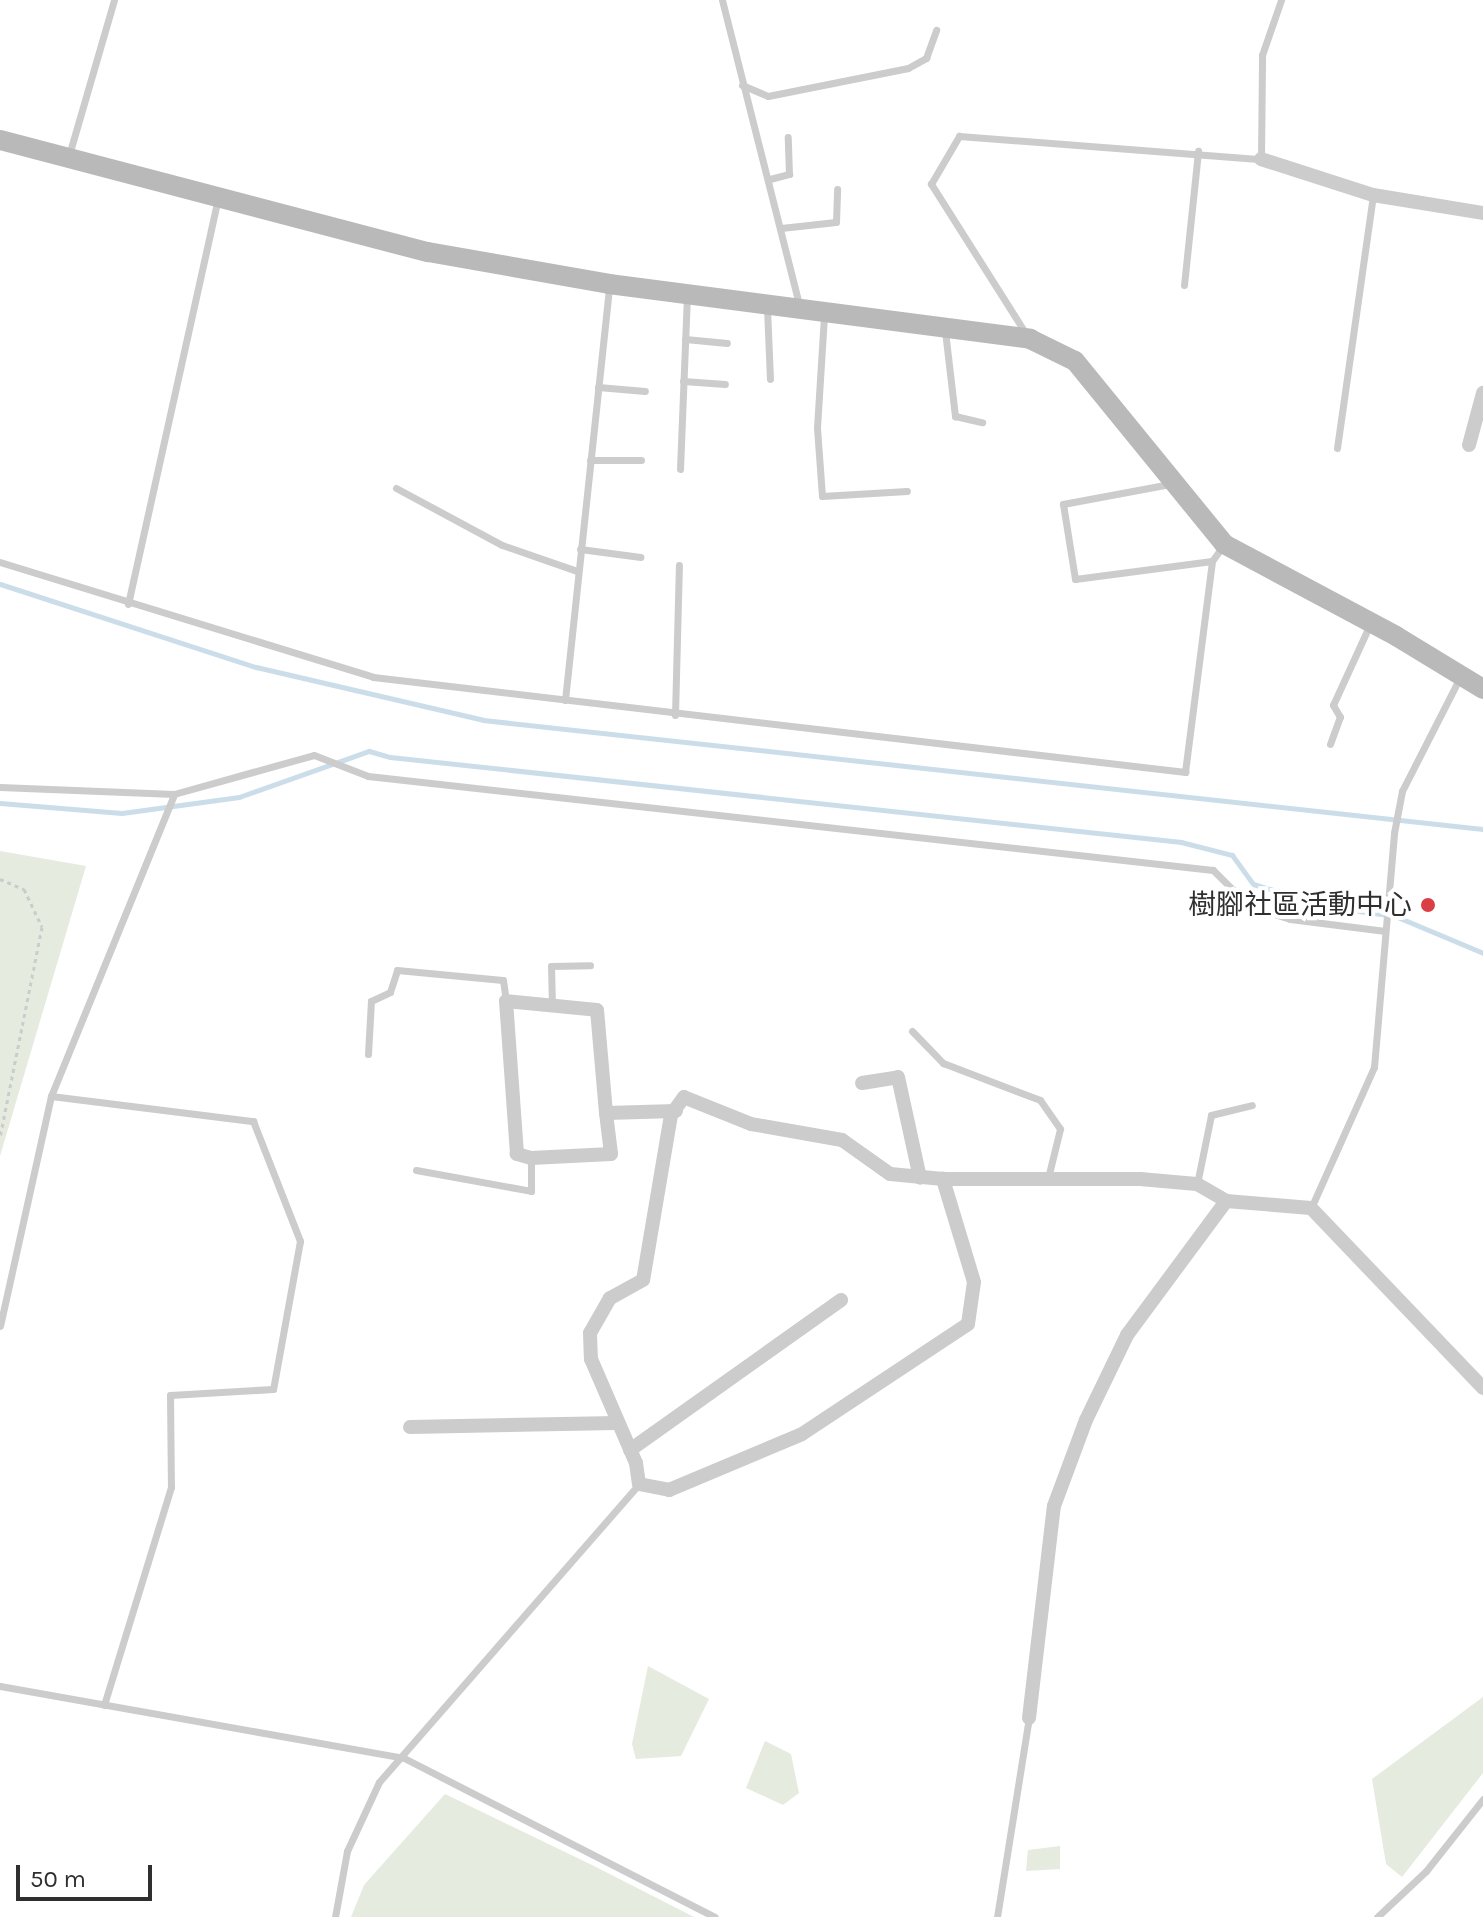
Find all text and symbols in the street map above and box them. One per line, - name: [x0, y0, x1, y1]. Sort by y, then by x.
- place label: 樹腳社區活動中心: [1188, 888, 1412, 922]
- marker: 樹腳社區活動中心: [1419, 896, 1437, 914]
- scale bar: [20, 1849, 156, 1899]
- text: 50 m: [30, 1865, 86, 1893]

